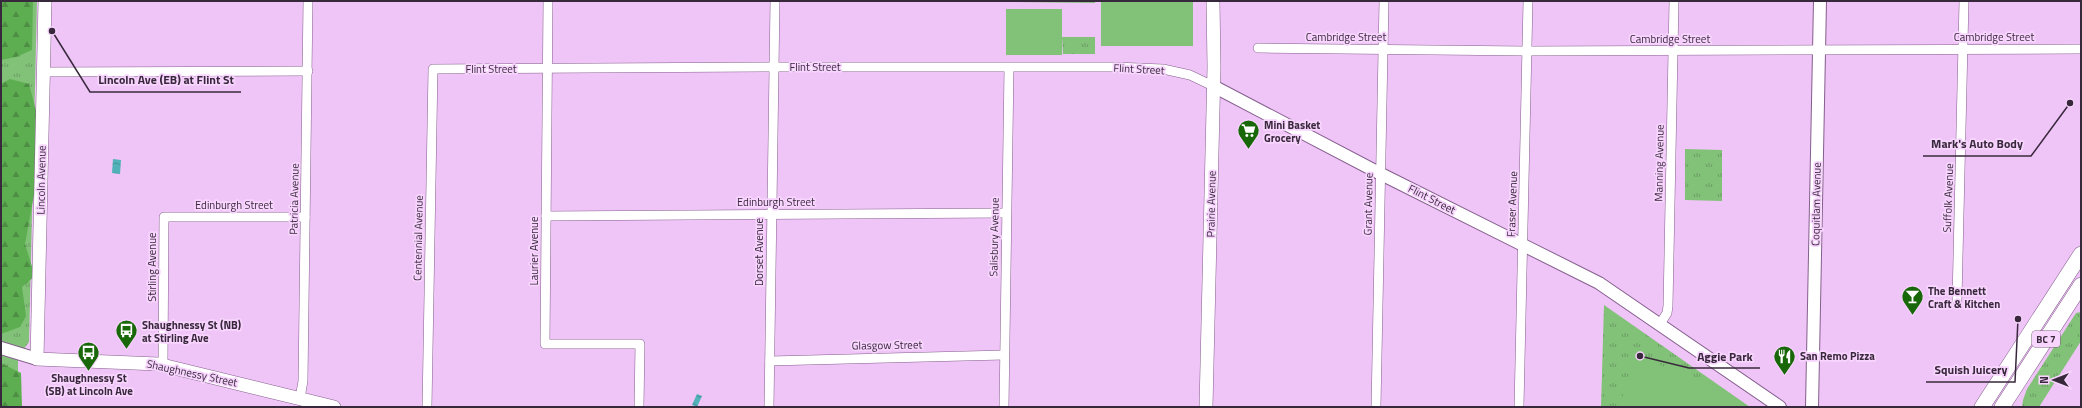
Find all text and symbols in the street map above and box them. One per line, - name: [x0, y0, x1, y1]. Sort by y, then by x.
- street label: Cambridge Street: [1306, 29, 1386, 45]
- street label: Cambridge Street: [1954, 29, 2034, 45]
- street label: Cambridge Street: [1630, 31, 1710, 47]
- street label: Flint Street: [789, 59, 841, 75]
- street label: Flint Street: [1113, 60, 1165, 78]
- street label: Flint Street: [465, 61, 517, 77]
- callout: Lincoln Ave (EB) at Flint St: [90, 68, 241, 92]
- text: Lincoln Ave (EB) at Flint St: [98, 70, 234, 89]
- place label: Mini Basket Grocery: [1264, 117, 1320, 146]
- supermarket icon: Mini Basket Grocery: [1235, 118, 1261, 151]
- street label: Manning Avenue: [1650, 124, 1668, 202]
- callout: Mark's Auto Body: [1923, 132, 2031, 156]
- text: Mark's Auto Body: [1931, 134, 2023, 153]
- street label: Lincoln Avenue: [32, 145, 50, 215]
- street label: Coquitlam Avenue: [1807, 162, 1825, 246]
- street label: Patricia Avenue: [285, 163, 303, 235]
- street label: Suffolk Avenue: [1939, 163, 1957, 233]
- street label: Prairie Avenue: [1202, 170, 1220, 238]
- street label: Fraser Avenue: [1503, 170, 1521, 237]
- street label: Grant Avenue: [1359, 172, 1377, 235]
- street label: Flint Street: [1406, 180, 1459, 218]
- street label: Edinburgh Street: [737, 194, 815, 210]
- street label: Centennial Avenue: [409, 195, 427, 281]
- street label: Edinburgh Street: [195, 197, 273, 213]
- street label: Salisbury Avenue: [985, 197, 1003, 277]
- street label: Laurier Avenue: [526, 216, 542, 286]
- street label: Dorset Avenue: [751, 218, 767, 286]
- street label: Stirling Avenue: [144, 232, 160, 302]
- place label: The Bennett Craft & Kitchen: [1928, 283, 2000, 312]
- bar icon: The Bennett Craft & Kitchen: [1900, 284, 1926, 317]
- place label: Shaughnessy St (NB) at Stirling Ave: [142, 317, 241, 346]
- bus stop icon: Shaughnessy St (NB) at Stirling Ave: [113, 318, 139, 351]
- road number: BC 7: [2032, 331, 2060, 347]
- street label: Glasgow Street: [852, 336, 922, 354]
- bus stop icon: Shaughnessy St (SB) at Lincoln Ave: [76, 339, 102, 372]
- restaurant icon: San Remo Pizza: [1772, 343, 1798, 376]
- callout: Aggie Park: [1689, 344, 1760, 368]
- text: Aggie Park: [1697, 347, 1754, 366]
- place label: San Remo Pizza: [1800, 348, 1875, 364]
- street label: Shaughnessy Street: [145, 356, 239, 390]
- callout: Squish Juicery: [1926, 358, 2015, 382]
- text: Squish Juicery: [1935, 360, 2007, 379]
- north arrow: [2034, 360, 2074, 400]
- place label: Shaughnessy St (SB) at Lincoln Ave: [45, 370, 133, 399]
- text: N: [2036, 376, 2052, 384]

